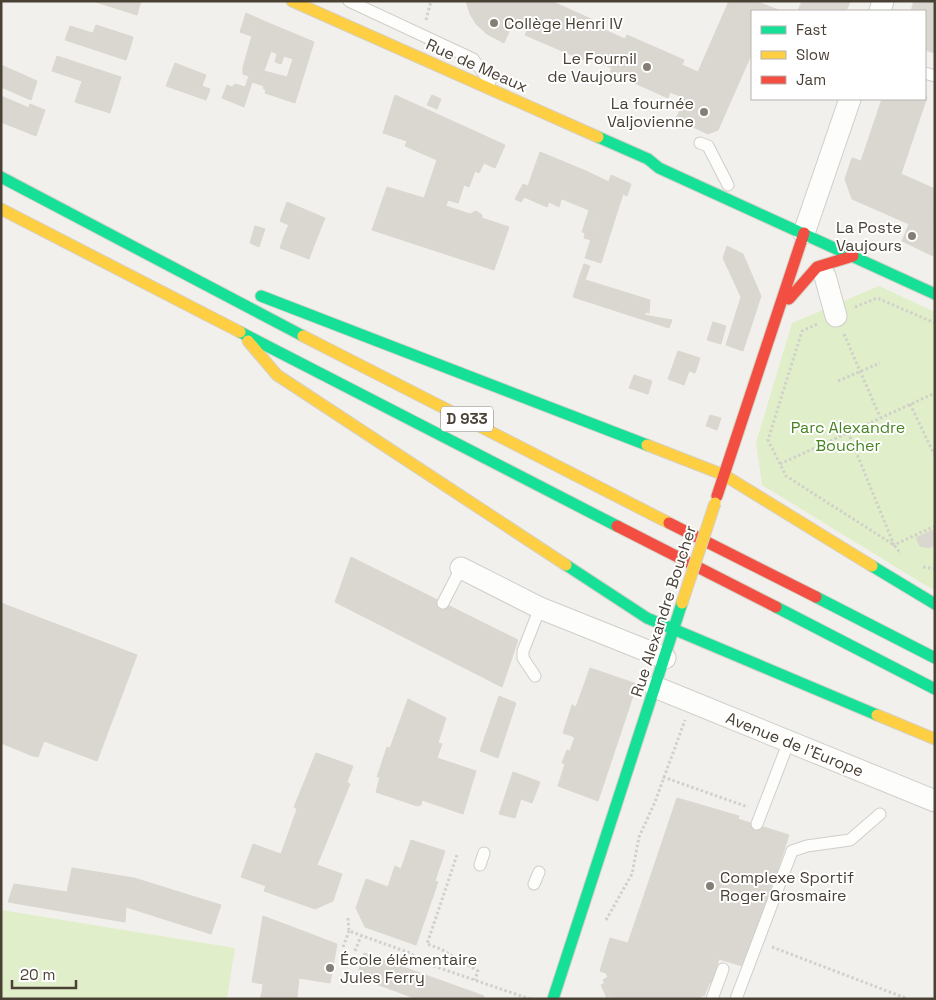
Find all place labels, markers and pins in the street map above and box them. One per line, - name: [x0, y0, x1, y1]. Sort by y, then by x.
- place label: Collège Henri IV: [504, 13, 623, 34]
- marker: Collège Henri IV: [488, 17, 500, 29]
- place label: Le Fournil de Vaujours: [547, 48, 637, 87]
- marker: Le Fournil de Vaujours: [641, 61, 653, 73]
- place label: La fournée Valjovienne: [607, 93, 694, 132]
- marker: La fournée Valjovienne: [698, 106, 710, 118]
- place label: La Poste Vaujours: [836, 217, 902, 256]
- marker: La Poste Vaujours: [906, 230, 918, 242]
- place label: Complexe Sportif Roger Grosmaire: [720, 867, 854, 906]
- marker: Complexe Sportif Roger Grosmaire: [704, 880, 716, 892]
- place label: École élémentaire Jules Ferry: [340, 949, 477, 988]
- marker: École élémentaire Jules Ferry: [324, 962, 336, 974]

